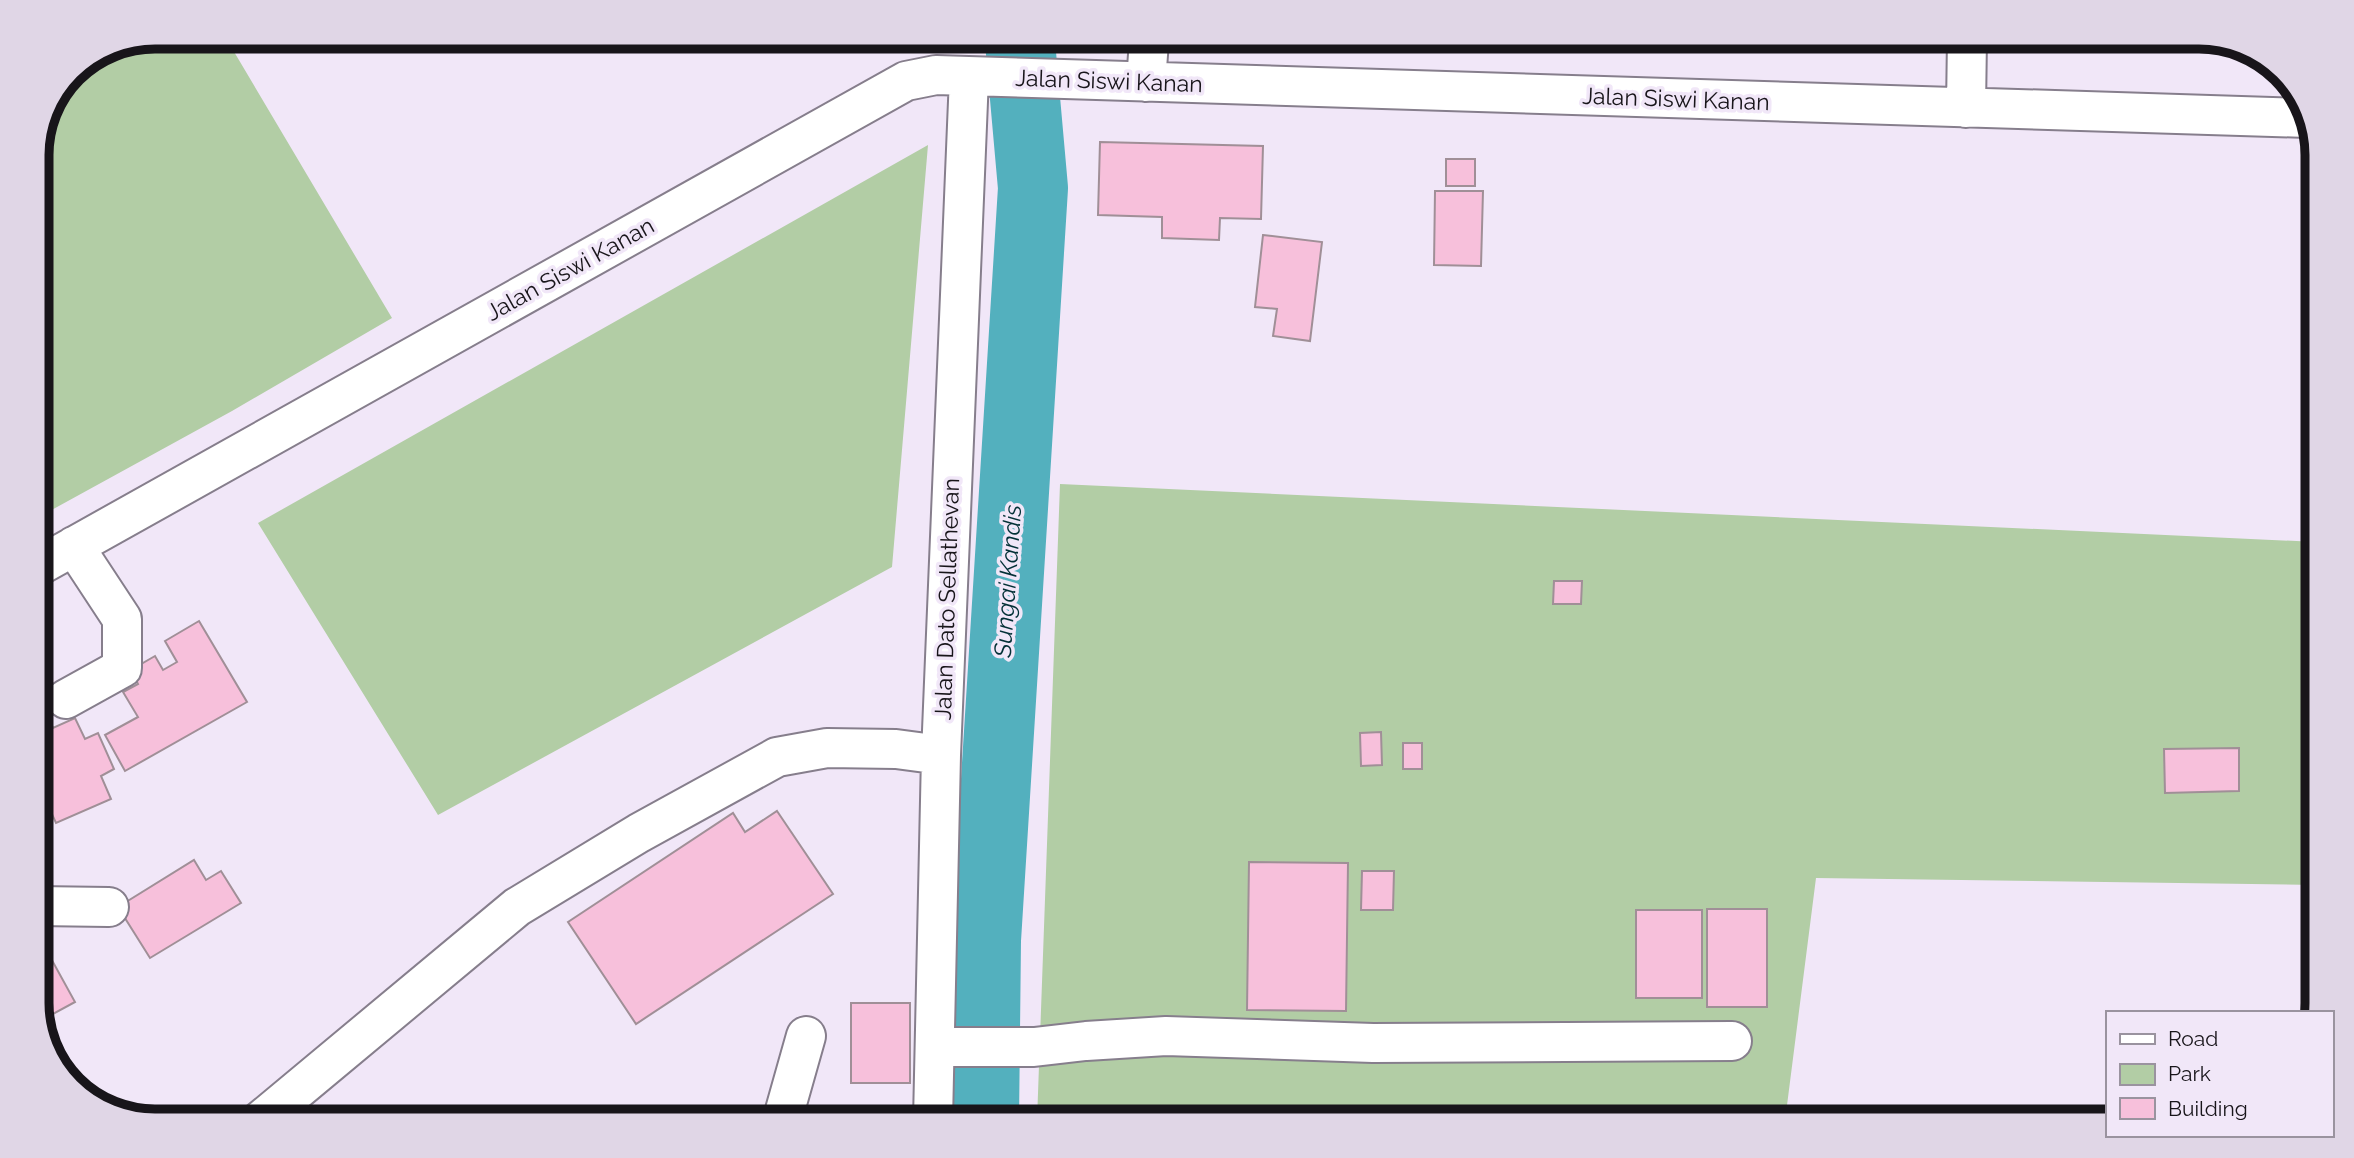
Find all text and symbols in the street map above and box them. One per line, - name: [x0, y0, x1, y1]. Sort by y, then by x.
- street label: Jalan Siswi Kanan: [1015, 64, 1203, 97]
- street label: Jalan Siswi Kanan: [1582, 82, 1770, 115]
- street label: Jalan Siswi Kanan: [481, 211, 658, 326]
- street label: Jalan Dato Sellathevan: [929, 478, 964, 720]
- water label: Sungai Kandis: [988, 504, 1027, 659]
- legend: [2106, 1011, 2333, 1137]
- text: Road: [2168, 1026, 2218, 1051]
- text: Park: [2168, 1061, 2211, 1086]
- text: Building: [2168, 1096, 2248, 1121]

